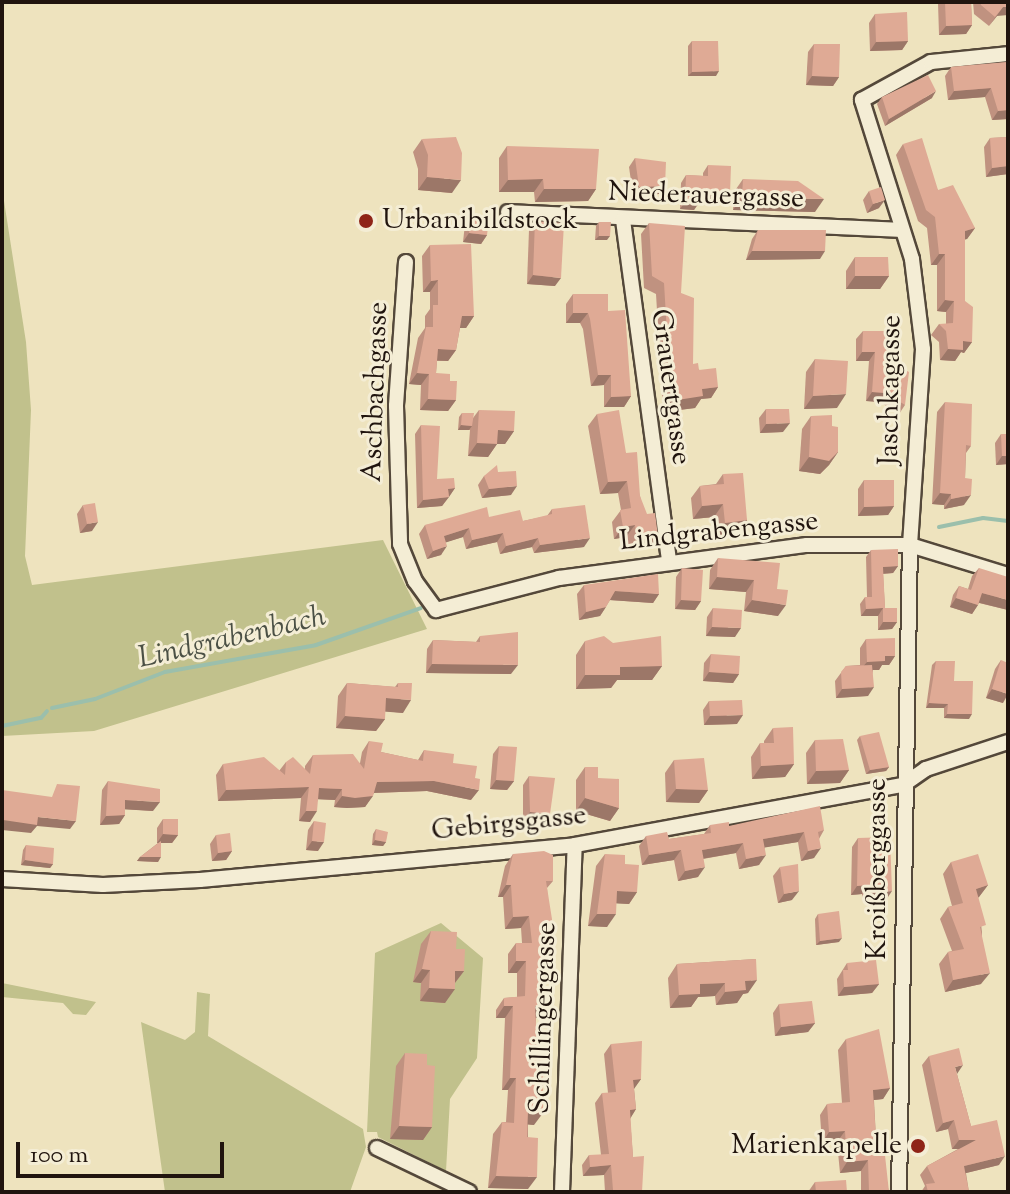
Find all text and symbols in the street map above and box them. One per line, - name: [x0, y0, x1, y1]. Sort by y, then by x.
- street label: Niederauergasse: [607, 176, 805, 216]
- place label: Urbanibildstock: [382, 204, 578, 238]
- marker: Urbanibildstock: [357, 212, 375, 230]
- street label: Aschbachgasse: [356, 301, 396, 483]
- street label: Grauertgasse: [642, 307, 698, 467]
- street label: Jaschkagasse: [873, 315, 909, 465]
- street label: Lindgrabengasse: [618, 505, 820, 559]
- water label: Lindgrabenbach: [135, 600, 329, 678]
- street label: Kroißberggasse: [861, 778, 895, 960]
- street label: Gebirgsgasse: [430, 799, 588, 849]
- street label: Schillingergasse: [524, 921, 564, 1115]
- scale bar: [20, 1126, 228, 1176]
- place label: Marienkapelle: [731, 1129, 902, 1163]
- marker: Marienkapelle: [909, 1137, 927, 1155]
- text: 100 m: [30, 1139, 88, 1173]

